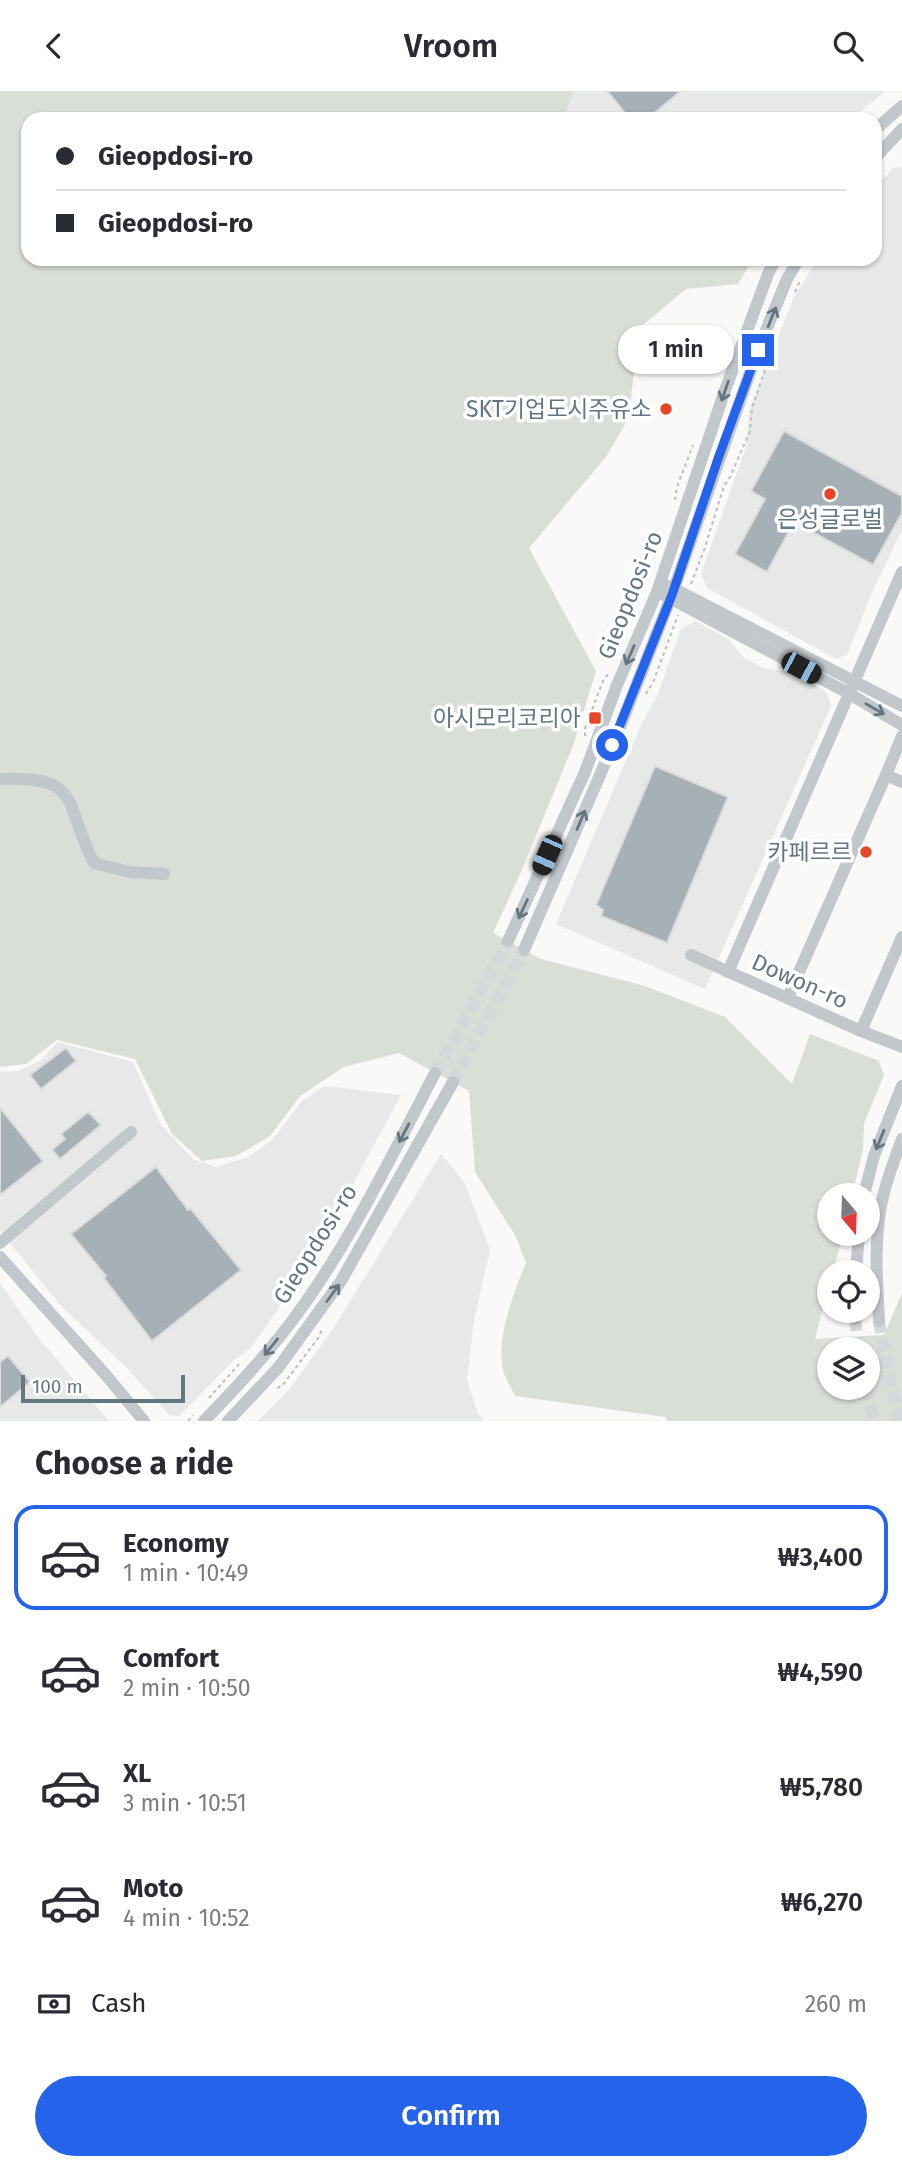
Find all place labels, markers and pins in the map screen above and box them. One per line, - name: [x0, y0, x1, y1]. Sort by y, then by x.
- place label: SKT기업도시주유소: [466, 395, 652, 423]
- marker: SKT기업도시주유소: [658, 401, 674, 417]
- marker: 은성글로벌: [822, 486, 838, 502]
- place label: 은성글로벌: [777, 505, 883, 533]
- place label: 아시모리코리아: [433, 704, 581, 732]
- marker: 아시모리코리아: [587, 710, 603, 726]
- place label: 카페르르: [767, 838, 852, 866]
- marker: 카페르르: [858, 844, 874, 860]

